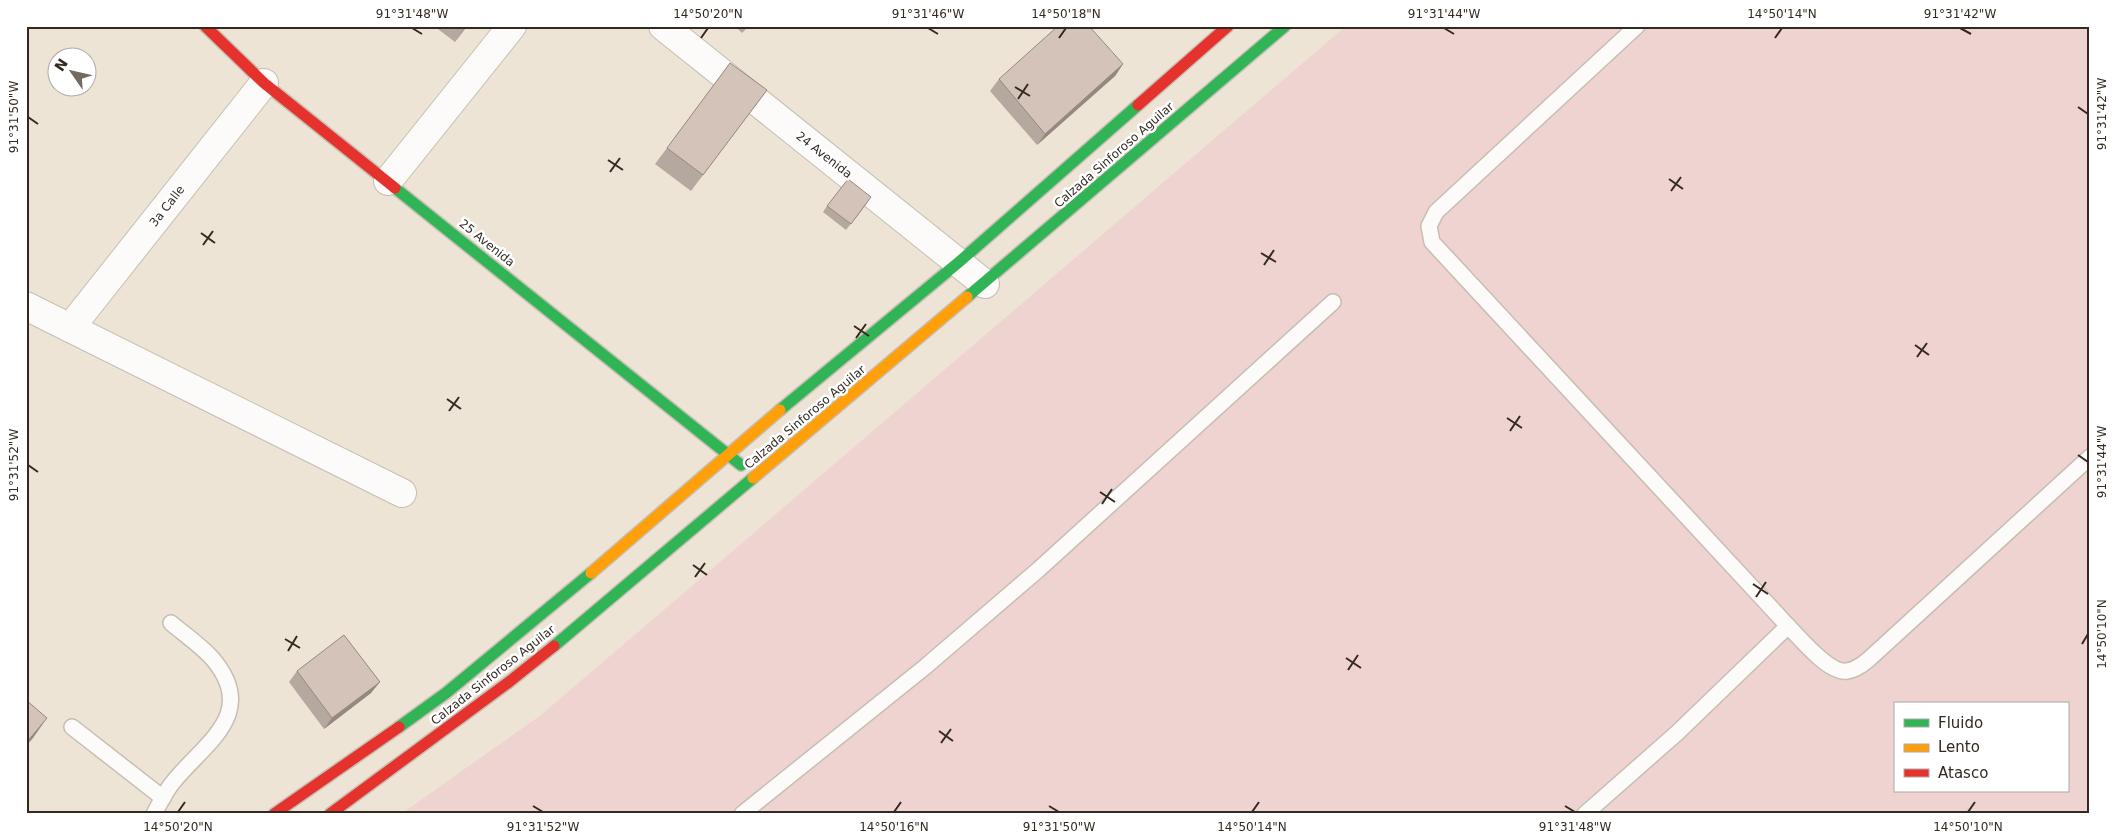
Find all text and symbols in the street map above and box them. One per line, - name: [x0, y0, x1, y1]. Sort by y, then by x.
- text: 91°31'48"W: [376, 7, 448, 21]
- text: 14°50'20"N: [673, 7, 743, 21]
- text: 91°31'46"W: [892, 7, 964, 21]
- text: 14°50'18"N: [1031, 7, 1101, 21]
- text: 91°31'44"W: [1408, 7, 1480, 21]
- text: 14°50'14"N: [1747, 7, 1817, 21]
- text: 91°31'42"W: [1924, 7, 1996, 21]
- north arrow: [48, 48, 98, 98]
- text: N: [51, 55, 71, 74]
- text: 91°31'42"W: [2095, 78, 2109, 150]
- text: 91°31'50"W: [7, 81, 21, 153]
- street label: Calzada Sinforoso Aguilar: [1052, 99, 1177, 211]
- street label: 24 Avenida: [793, 129, 855, 181]
- street label: 3a Calle: [147, 183, 187, 229]
- street label: 25 Avenida: [457, 216, 517, 270]
- street label: Calzada Sinforoso Aguilar: [742, 362, 868, 472]
- text: 91°31'44"W: [2095, 426, 2109, 498]
- text: 91°31'52"W: [7, 429, 21, 501]
- text: 14°50'10"N: [2095, 599, 2109, 669]
- street label: Calzada Sinforoso Aguilar: [428, 622, 558, 728]
- legend: [1894, 702, 2068, 792]
- text: Fluido: [1938, 714, 1983, 732]
- text: Lento: [1938, 738, 1980, 756]
- text: Atasco: [1938, 764, 1988, 782]
- text: 14°50'20"N: [143, 820, 213, 834]
- text: 91°31'52"W: [507, 820, 579, 834]
- text: 14°50'16"N: [859, 820, 929, 834]
- text: 91°31'50"W: [1023, 820, 1095, 834]
- text: 14°50'14"N: [1217, 820, 1287, 834]
- text: 91°31'48"W: [1539, 820, 1611, 834]
- text: 14°50'10"N: [1933, 820, 2003, 834]

